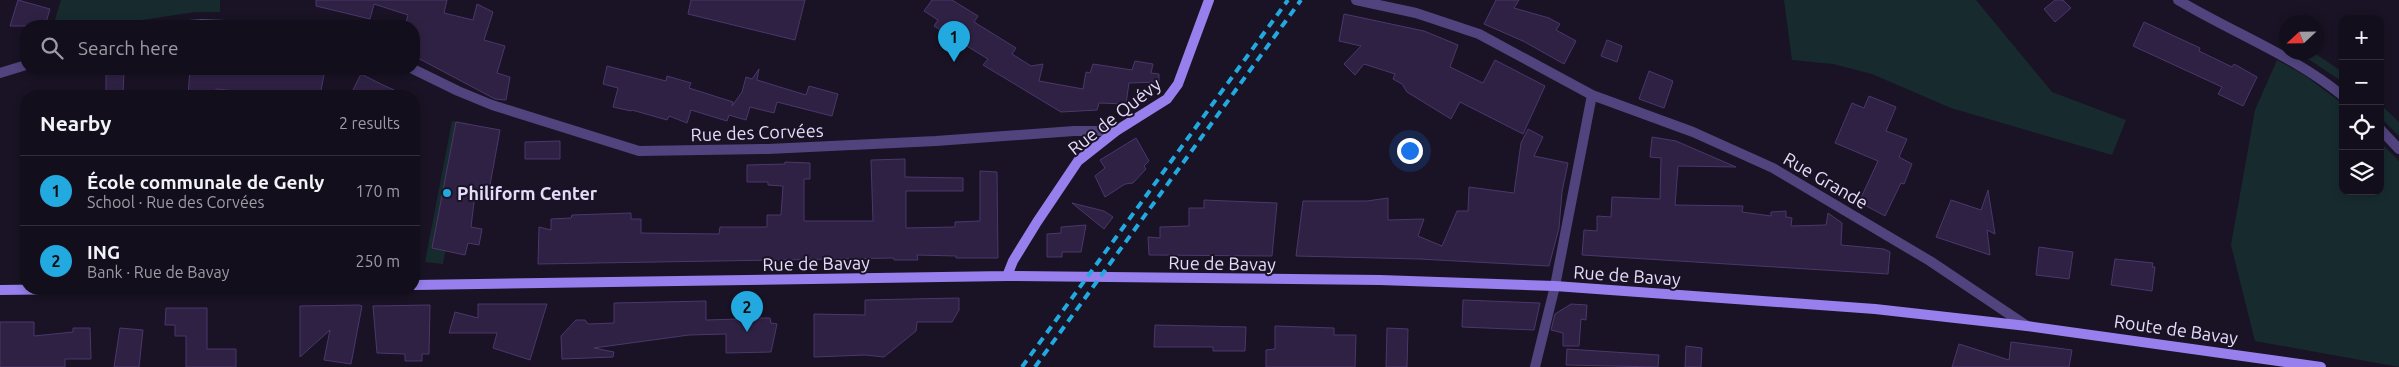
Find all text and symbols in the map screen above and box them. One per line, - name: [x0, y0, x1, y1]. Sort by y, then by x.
- north arrow: [2279, 15, 2324, 60]
- map controls: [2339, 15, 2384, 195]
- button: +: [2339, 15, 2384, 60]
- search box: [20, 20, 420, 75]
- pin: 1: [938, 21, 970, 62]
- icon: search: [38, 34, 66, 62]
- text: Search here: [78, 37, 178, 59]
- button: −: [2339, 60, 2384, 105]
- street label: Rue de Quévy: [1064, 73, 1165, 159]
- button: locate: [2339, 105, 2384, 150]
- text: Nearby: [40, 111, 111, 135]
- text: 2 results: [339, 114, 400, 132]
- street label: Rue des Corvées: [690, 120, 824, 144]
- your location: [1397, 138, 1423, 164]
- street label: Rue Grande: [1780, 148, 1872, 212]
- button: layers: [2339, 150, 2384, 195]
- text: École communale de Genly: [87, 171, 324, 193]
- text: 1: [51, 182, 61, 200]
- text: 170 m: [355, 182, 400, 200]
- place label: Philiform Center: [457, 183, 598, 203]
- marker: Philiform Center: [441, 187, 453, 199]
- text: School · Rue des Corvées: [87, 193, 265, 211]
- text: ING: [87, 241, 120, 263]
- text: 2: [51, 252, 61, 270]
- text: 250 m: [355, 252, 400, 270]
- street label: Rue de Bavay: [762, 252, 870, 274]
- street label: Rue de Bavay: [1168, 252, 1276, 274]
- street label: Rue de Bavay: [1573, 261, 1682, 289]
- text: Bank · Rue de Bavay: [87, 263, 229, 281]
- pin: 2: [731, 291, 763, 332]
- street label: Route de Bavay: [2113, 310, 2240, 348]

